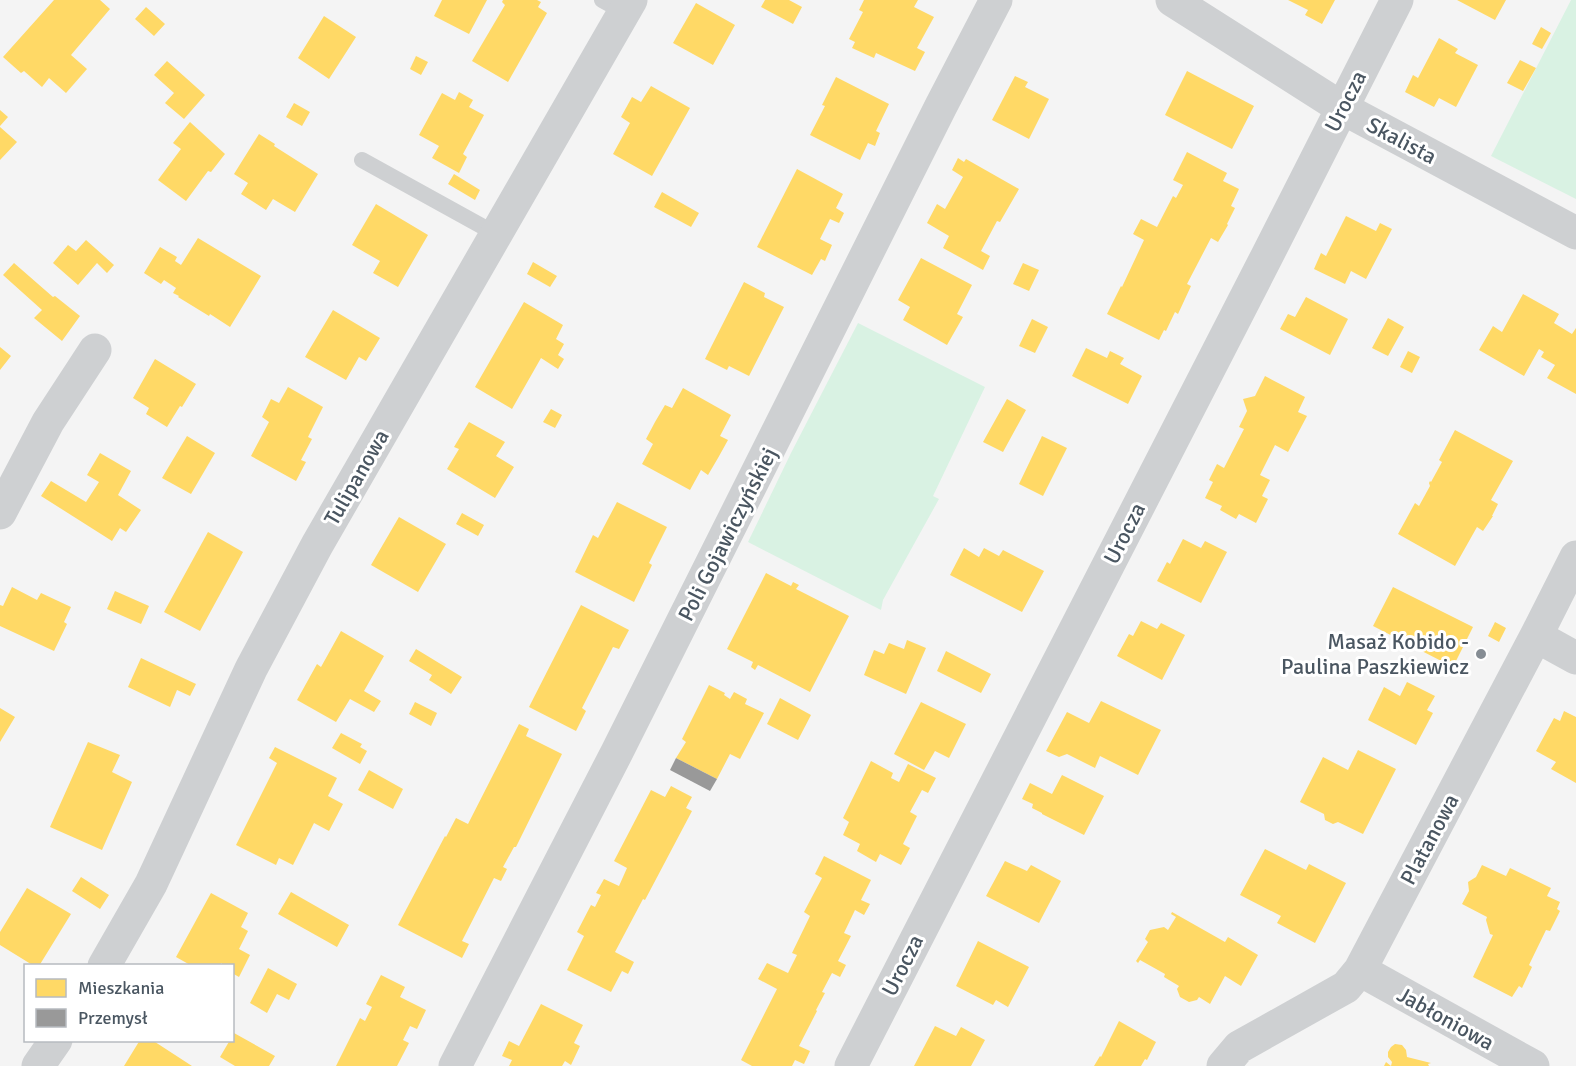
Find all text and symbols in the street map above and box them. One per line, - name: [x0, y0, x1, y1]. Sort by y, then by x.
- street label: Urocza: [1319, 66, 1372, 136]
- street label: Skalista: [1362, 111, 1441, 170]
- street label: Tulipanowa: [318, 425, 395, 530]
- street label: Poli Gojawiczyńskiej: [672, 443, 783, 626]
- street label: Urocza: [1098, 498, 1151, 568]
- place label: Masaż Kobido - Paulina Paszkiewicz: [1281, 628, 1469, 680]
- marker: Masaż Kobido - Paulina Paszkiewicz: [1474, 647, 1488, 661]
- street label: Platanowa: [1394, 789, 1465, 889]
- street label: Urocza: [876, 930, 929, 1000]
- legend: [24, 964, 234, 1042]
- text: Mieszkania: [78, 977, 164, 999]
- street label: Jabłoniowa: [1392, 981, 1499, 1056]
- text: Przemysł: [78, 1007, 148, 1029]

